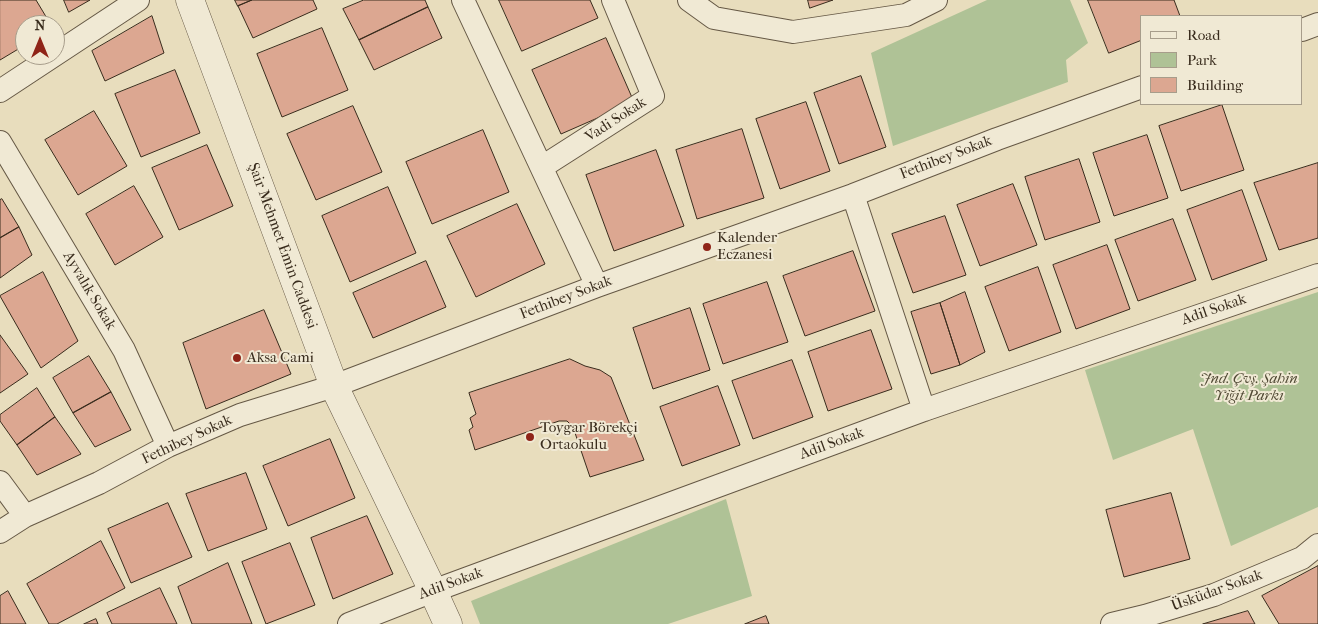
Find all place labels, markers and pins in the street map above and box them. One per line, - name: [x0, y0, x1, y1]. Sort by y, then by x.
- place label: Kalender Eczanesi: [717, 229, 777, 264]
- marker: Kalender Eczanesi: [701, 241, 713, 253]
- place label: Aksa Cami: [247, 349, 314, 367]
- marker: Aksa Cami: [231, 352, 243, 364]
- place label: Toygar Börekçi Ortaokulu: [540, 419, 638, 454]
- marker: Toygar Börekçi Ortaokulu: [524, 431, 536, 443]

